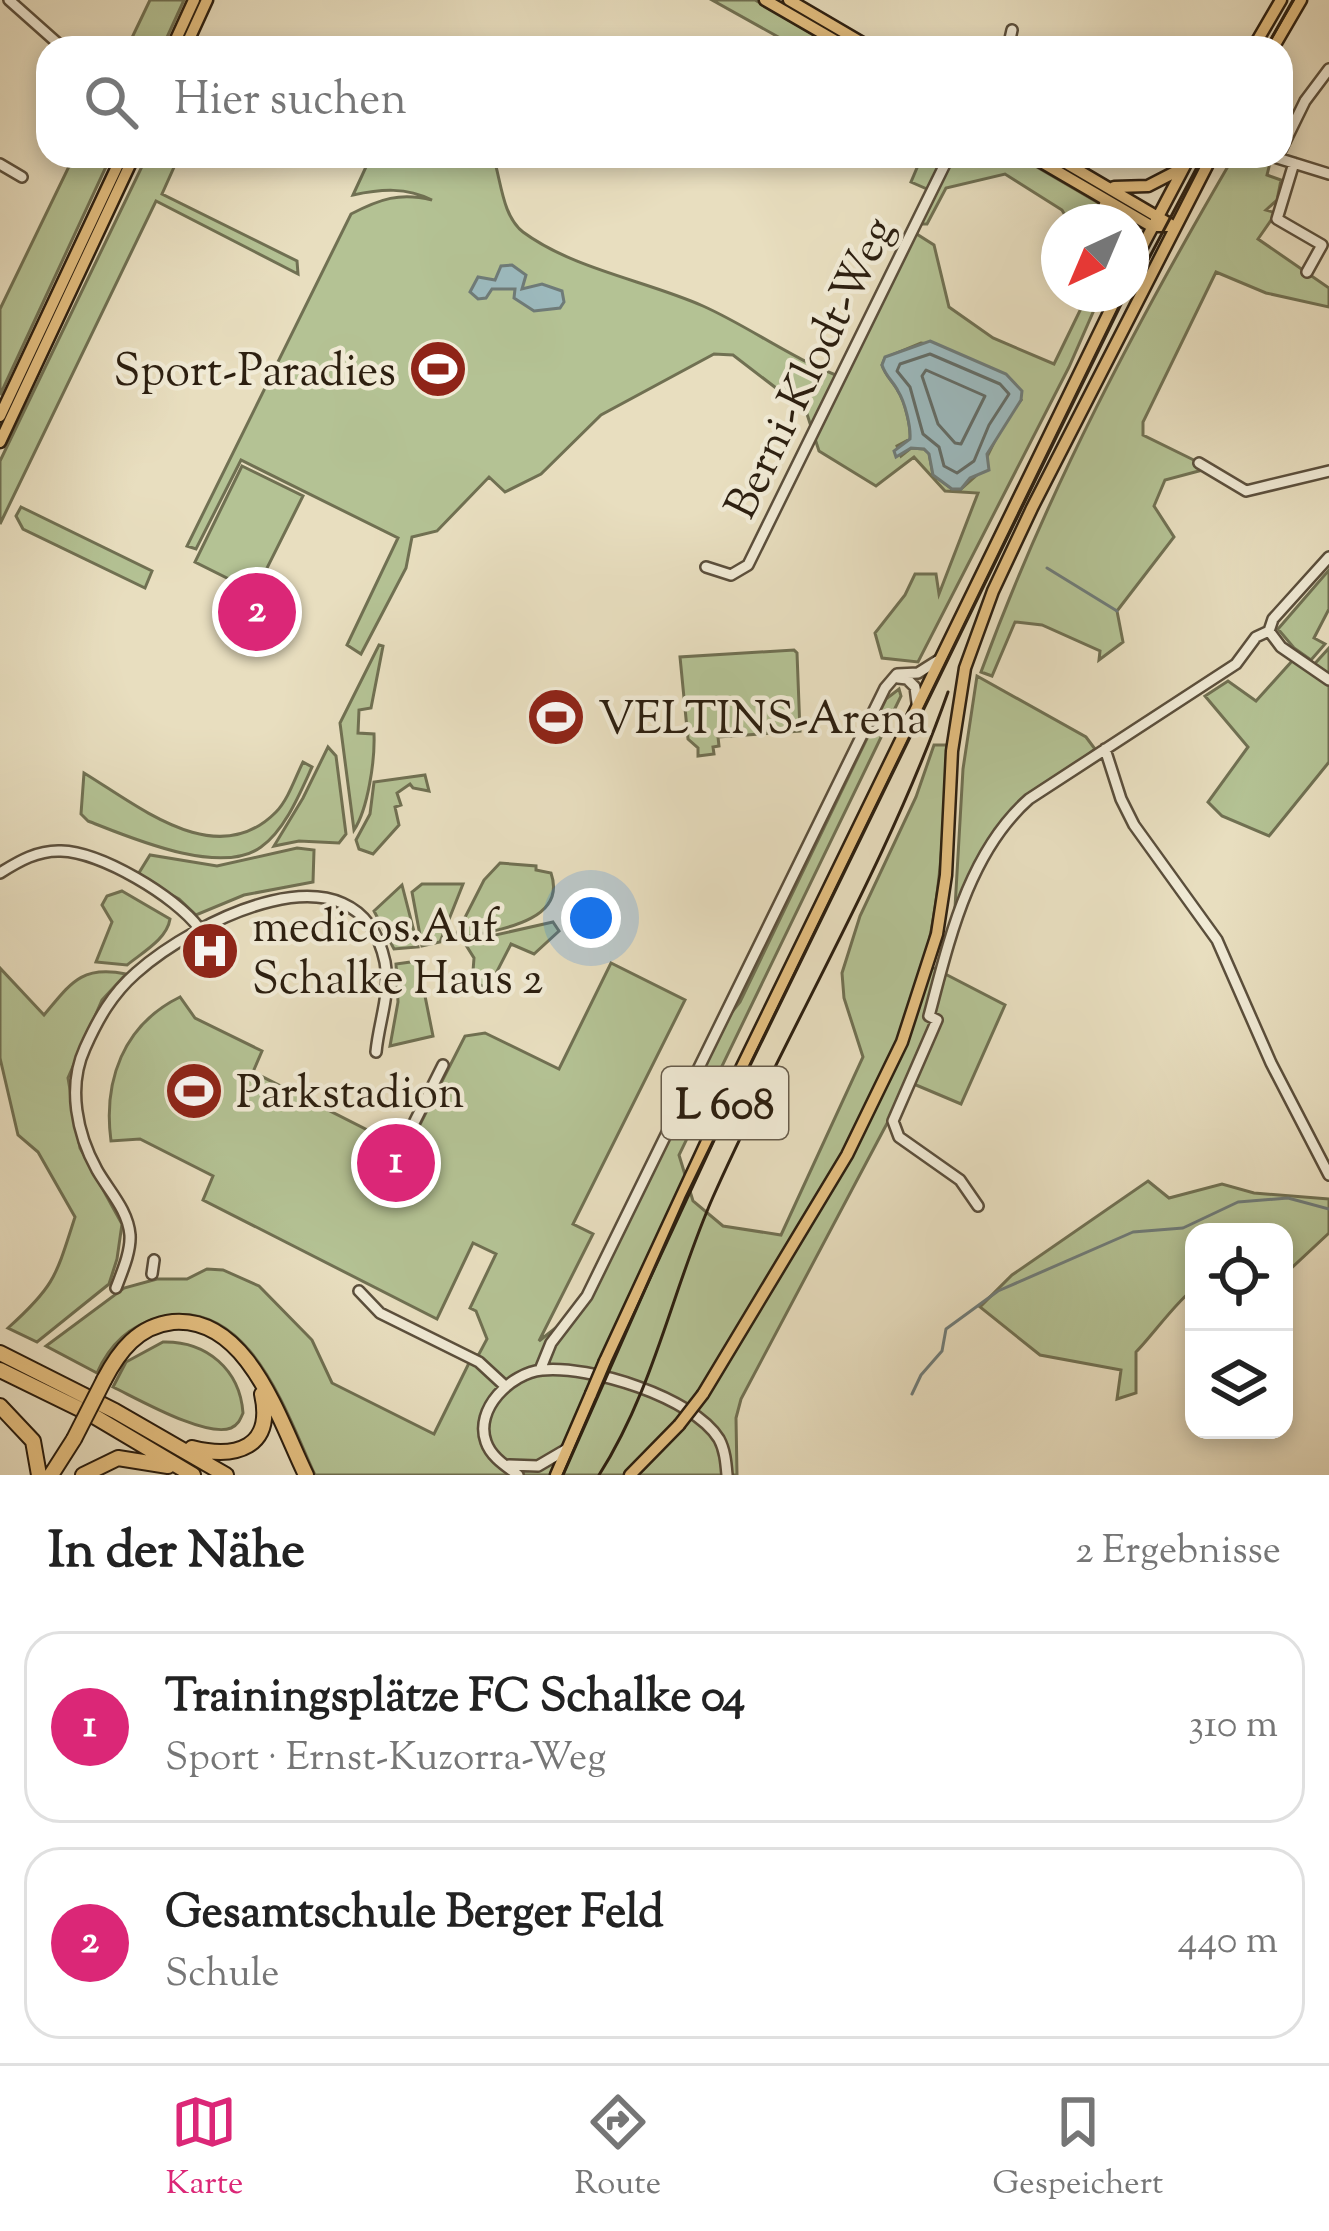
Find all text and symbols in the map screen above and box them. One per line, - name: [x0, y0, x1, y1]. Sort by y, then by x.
- search box: [36, 36, 1293, 168]
- icon: search: [78, 69, 144, 135]
- text: Hier suchen: [174, 70, 407, 135]
- north arrow: [1041, 204, 1149, 312]
- street label: Berni-Klodt-Weg: [712, 207, 914, 531]
- sports icon: Sport-Paradies: [407, 338, 469, 400]
- place label: Sport-Paradies: [114, 342, 396, 407]
- pin: 2: [218, 567, 296, 657]
- sports icon: VELTINS-Arena: [525, 686, 587, 748]
- place label: VELTINS-Arena: [598, 690, 928, 755]
- your location: [561, 888, 621, 948]
- place label: medicos.Auf Schalke Haus 2: [252, 898, 543, 1015]
- hospital icon: medicos.Auf Schalke Haus 2: [179, 920, 241, 982]
- sports icon: Parkstadion: [163, 1060, 225, 1122]
- place label: Parkstadion: [236, 1064, 464, 1129]
- road number: L 608: [662, 1067, 788, 1139]
- pin: 1: [357, 1118, 435, 1208]
- map controls: [1185, 1223, 1293, 1439]
- button: locate: [1185, 1223, 1293, 1331]
- button: layers: [1185, 1331, 1293, 1439]
- text: In der Nähe: [48, 1517, 305, 1590]
- text: 2 Ergebnisse: [1075, 1525, 1281, 1581]
- text: Trainingsplätze FC Schalke 04: [165, 1667, 745, 1732]
- text: 1: [83, 1699, 97, 1755]
- text: 310 m: [1188, 1699, 1278, 1755]
- text: Sport · Ernst-Kuzorra-Weg: [165, 1732, 606, 1788]
- text: Gesamtschule Berger Feld: [165, 1883, 664, 1948]
- text: 2: [81, 1915, 99, 1971]
- text: 440 m: [1178, 1915, 1278, 1971]
- text: Schule: [165, 1948, 279, 2004]
- tab: Karte: [166, 2089, 243, 2209]
- tab: Route: [575, 2089, 661, 2209]
- tab: Gespeichert: [992, 2089, 1163, 2209]

